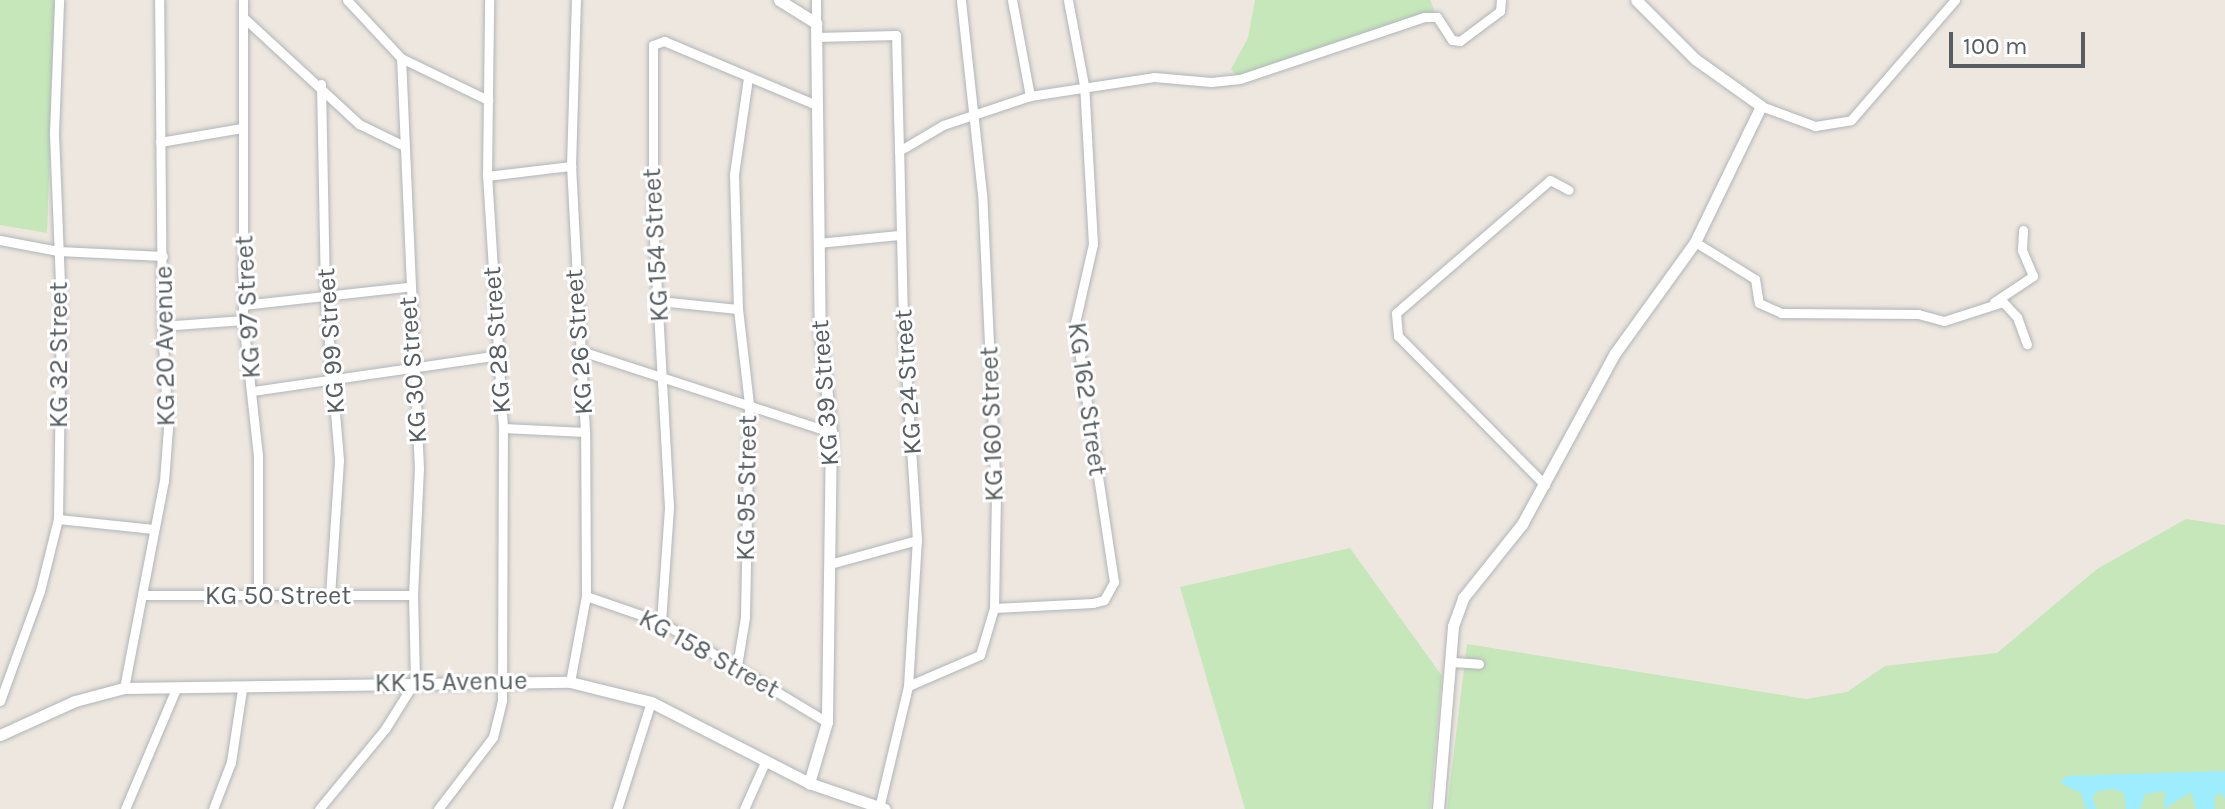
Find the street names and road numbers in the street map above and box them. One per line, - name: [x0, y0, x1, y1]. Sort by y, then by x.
- street label: KG 154 Street: [636, 167, 676, 323]
- street label: KG 97 Street: [229, 235, 267, 379]
- street label: KG 20 Avenue: [148, 265, 182, 427]
- street label: KG 28 Street: [476, 265, 518, 415]
- street label: KG 99 Street: [310, 267, 352, 415]
- street label: KG 26 Street: [558, 268, 600, 416]
- street label: KG 32 Street: [43, 282, 75, 428]
- street label: KG 30 Street: [392, 296, 434, 444]
- street label: KG 24 Street: [887, 308, 929, 456]
- street label: KG 39 Street: [804, 319, 846, 467]
- street label: KG 162 Street: [1061, 320, 1113, 478]
- street label: KG 160 Street: [974, 346, 1010, 502]
- street label: KG 95 Street: [730, 415, 764, 561]
- street label: KG 50 Street: [205, 580, 351, 612]
- street label: KG 158 Street: [633, 603, 785, 705]
- street label: KK 15 Avenue: [374, 665, 528, 699]

